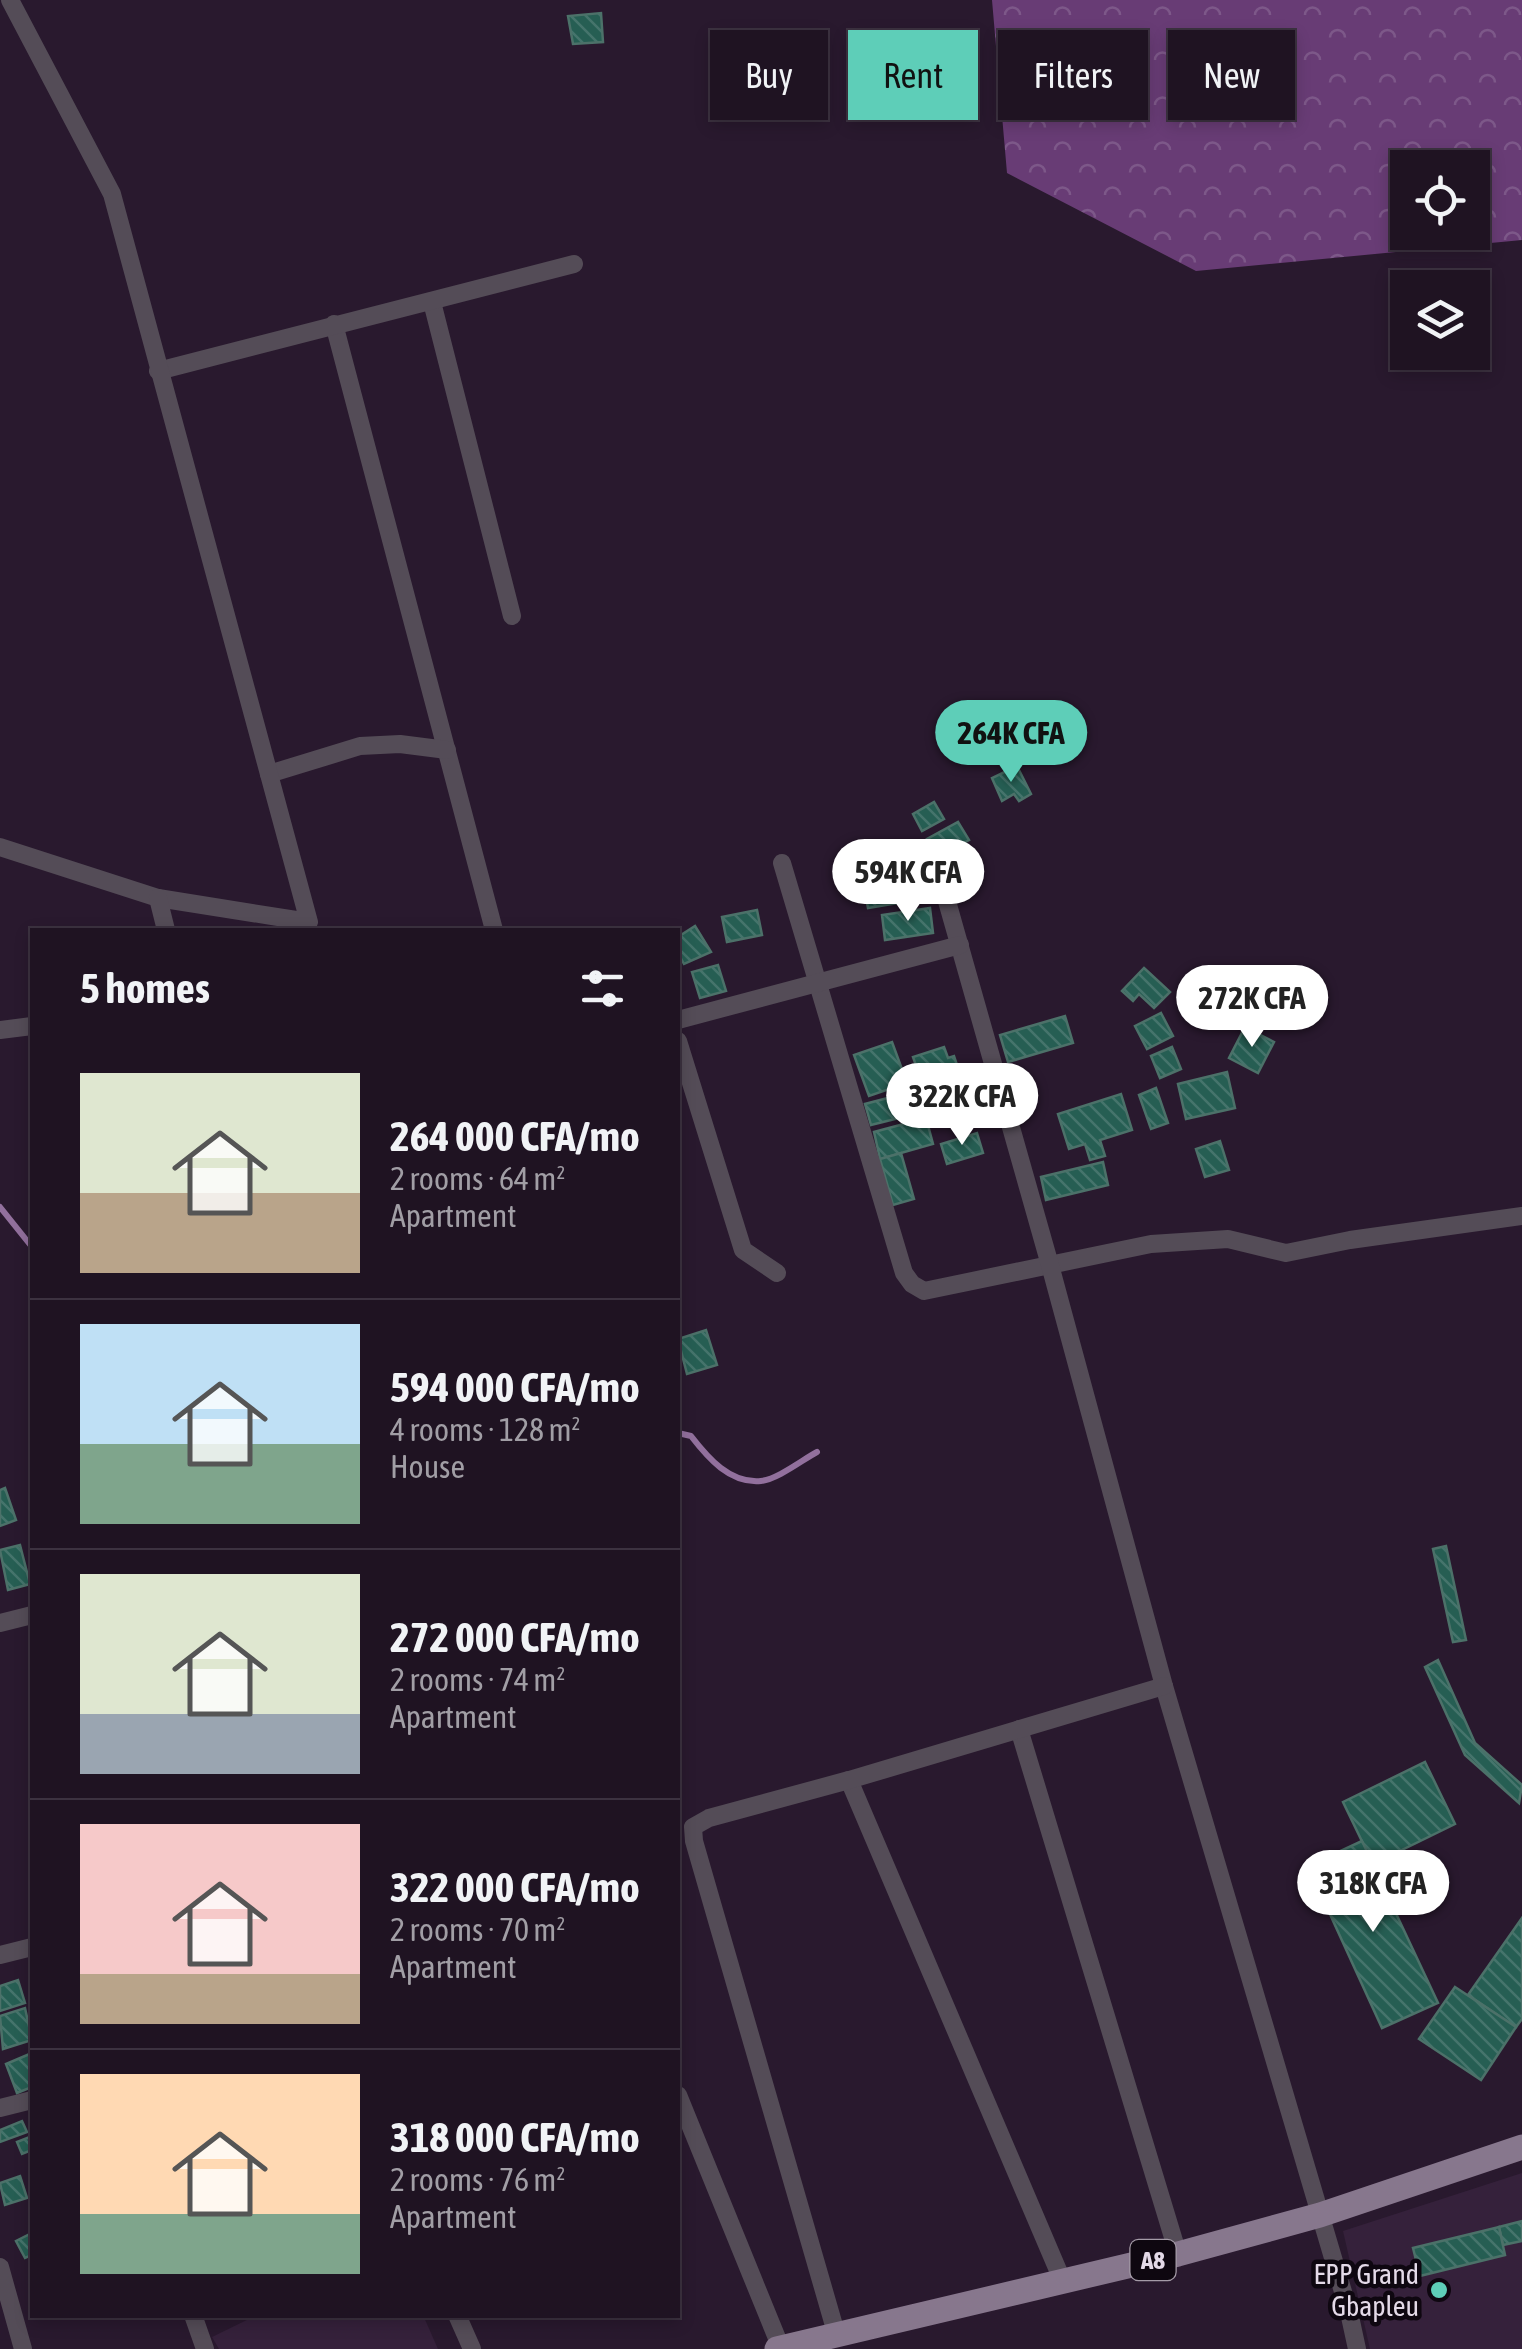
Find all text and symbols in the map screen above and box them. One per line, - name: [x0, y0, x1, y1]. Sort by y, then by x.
- chip: Buy: [710, 30, 828, 120]
- chip: Rent: [848, 30, 978, 120]
- chip: Filters: [998, 30, 1148, 120]
- chip: New: [1168, 30, 1295, 120]
- map controls: [1390, 150, 1490, 370]
- button: locate: [1390, 150, 1490, 250]
- button: layers: [1390, 270, 1490, 370]
- pin: 264K CFA: [908, 700, 1114, 785]
- text: 264K CFA: [957, 714, 1065, 751]
- pin: 594K CFA: [805, 839, 1011, 924]
- text: 594K CFA: [854, 853, 962, 890]
- icon: filters: [575, 961, 630, 1016]
- text: 5 homes: [80, 964, 210, 1012]
- pin: 272K CFA: [1149, 965, 1355, 1050]
- text: 272K CFA: [1198, 979, 1306, 1016]
- pin: 322K CFA: [859, 1063, 1065, 1148]
- text: 322K CFA: [908, 1077, 1016, 1114]
- text: 264 000 CFA/mo: [390, 1112, 640, 1160]
- icon: home: [160, 1113, 280, 1233]
- text: 2 rooms · 64 m²: [390, 1160, 565, 1197]
- text: Apartment: [390, 1197, 516, 1234]
- text: 594 000 CFA/mo: [390, 1363, 640, 1411]
- icon: home: [160, 1364, 280, 1484]
- text: 4 rooms · 128 m²: [390, 1411, 580, 1448]
- text: House: [390, 1448, 465, 1485]
- text: 272 000 CFA/mo: [390, 1613, 640, 1661]
- icon: home: [160, 1614, 280, 1734]
- text: 2 rooms · 74 m²: [390, 1661, 565, 1698]
- text: Apartment: [390, 1698, 516, 1735]
- pin: 318K CFA: [1270, 1850, 1476, 1935]
- text: 322 000 CFA/mo: [390, 1863, 640, 1911]
- icon: home: [160, 1864, 280, 1984]
- text: 318K CFA: [1319, 1864, 1427, 1901]
- text: 2 rooms · 70 m²: [390, 1911, 565, 1948]
- text: Apartment: [390, 1948, 516, 1985]
- text: 318 000 CFA/mo: [390, 2113, 640, 2161]
- icon: home: [160, 2114, 280, 2234]
- text: 2 rooms · 76 m²: [390, 2161, 565, 2198]
- text: Apartment: [390, 2198, 516, 2235]
- road number: A8: [1130, 2240, 1176, 2280]
- place label: EPP Grand Gbapleu: [1313, 2258, 1419, 2322]
- marker: EPP Grand Gbapleu: [1428, 2279, 1450, 2301]

